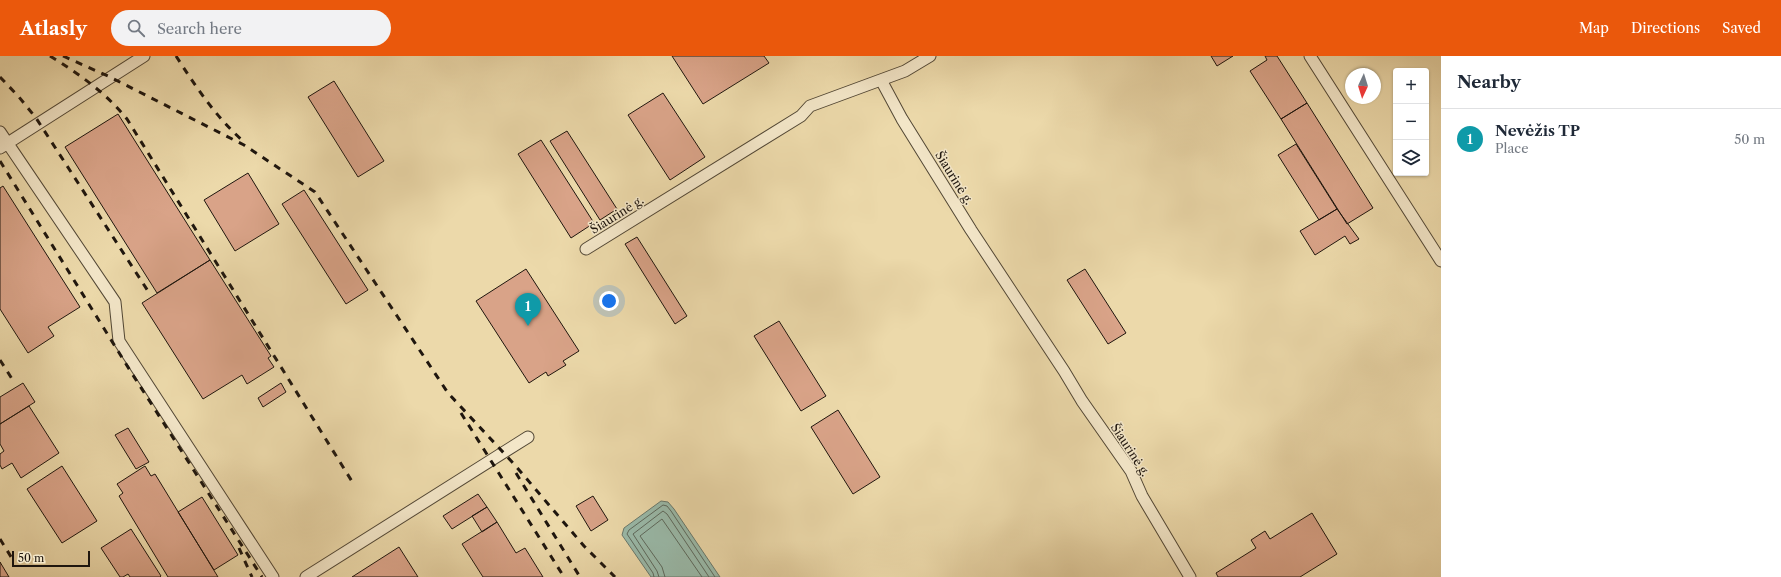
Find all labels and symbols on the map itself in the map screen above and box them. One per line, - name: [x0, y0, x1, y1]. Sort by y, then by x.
- north arrow: [1345, 68, 1381, 104]
- street label: Šiaurinė g.: [932, 148, 978, 207]
- street label: Šiaurinė g.: [587, 191, 646, 237]
- your location: [599, 291, 619, 311]
- pin: 1: [515, 293, 541, 326]
- street label: Šiaurinė g.: [1108, 420, 1154, 479]
- scale bar: [12, 549, 90, 568]

